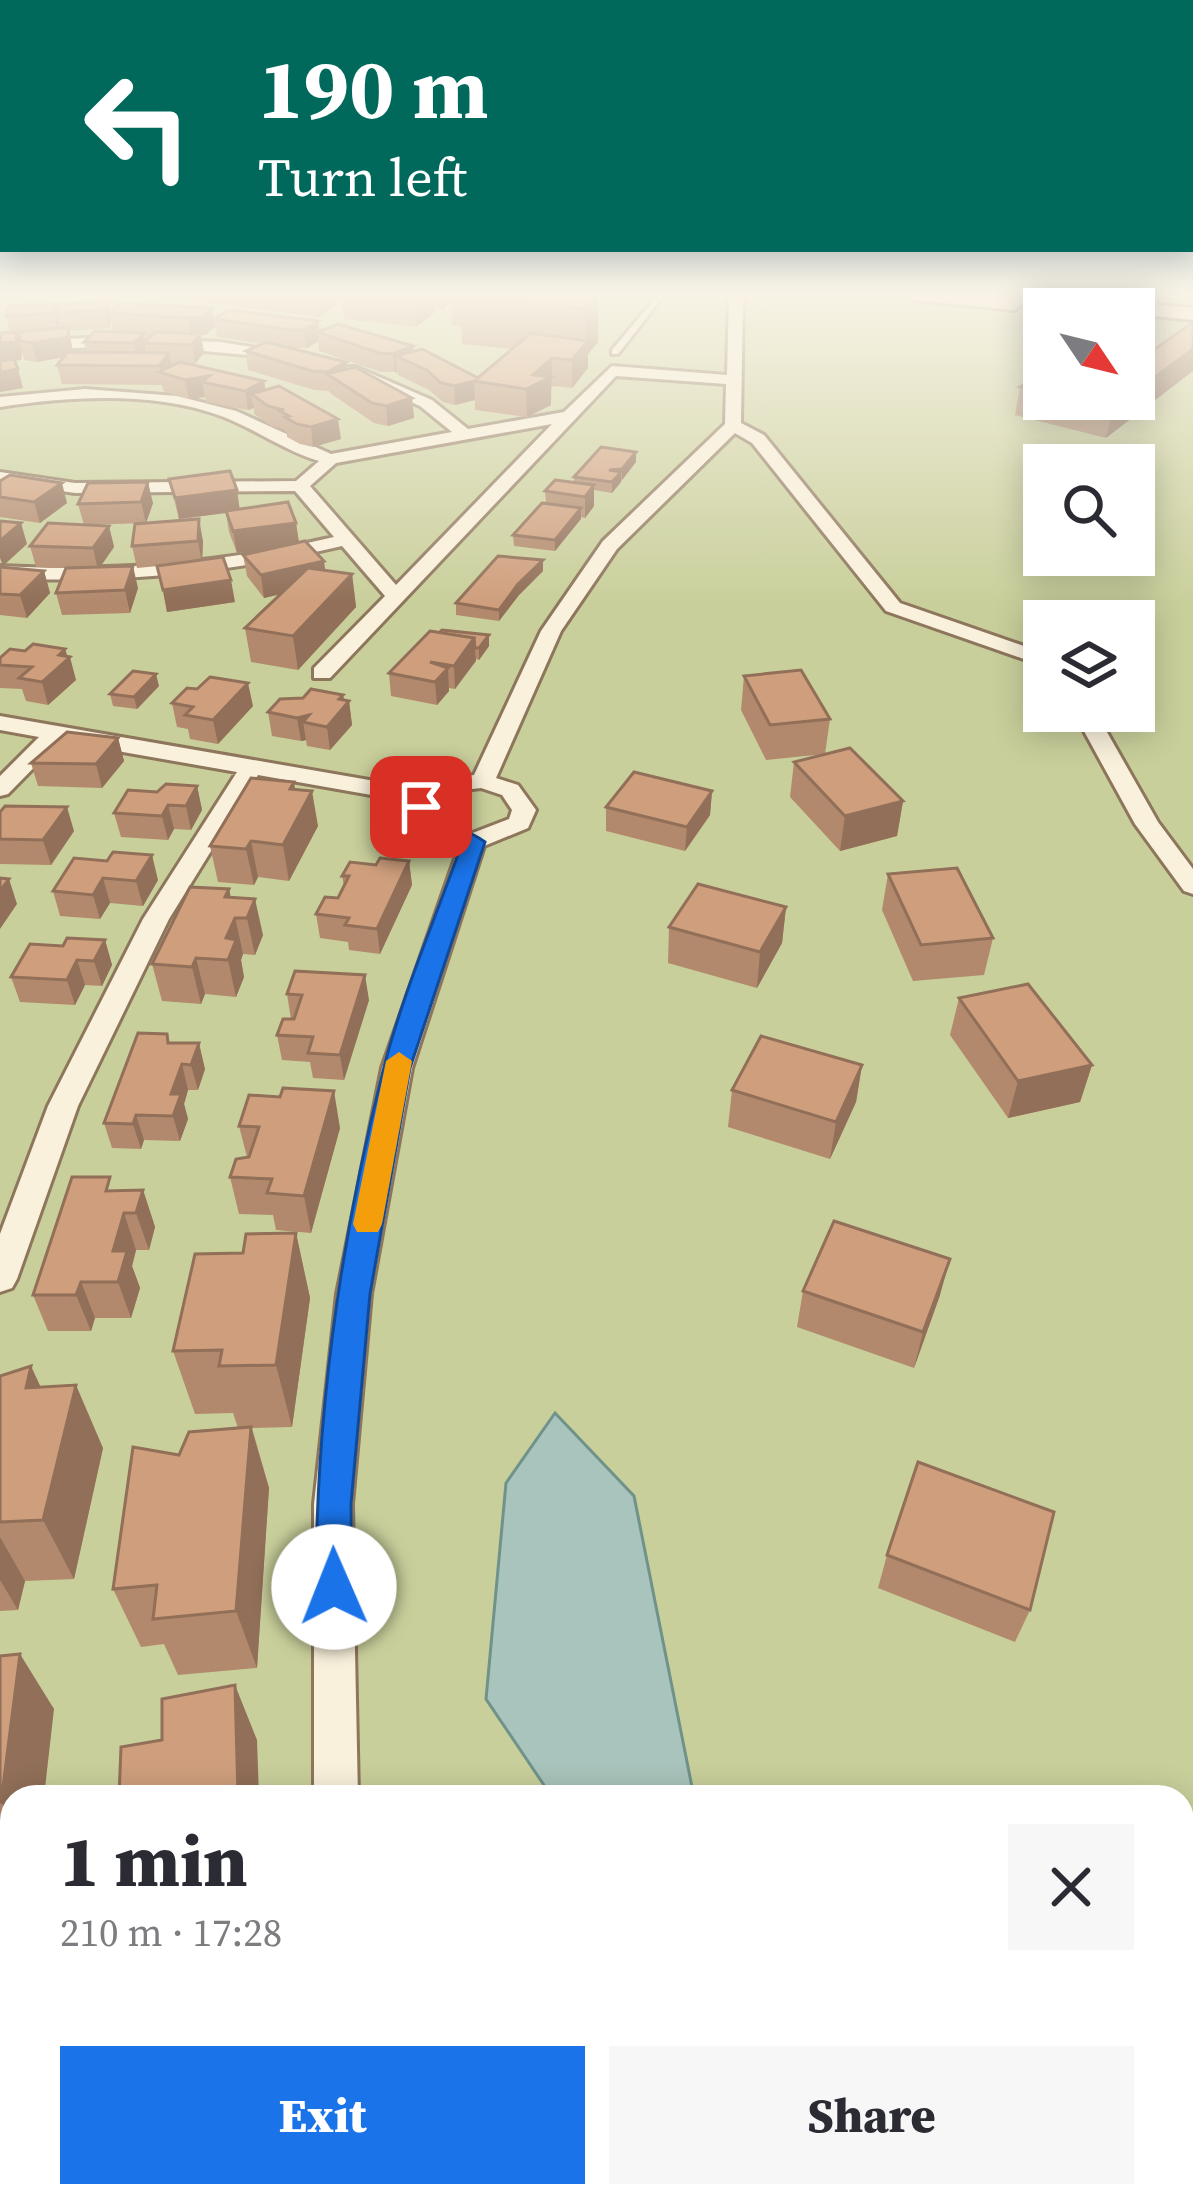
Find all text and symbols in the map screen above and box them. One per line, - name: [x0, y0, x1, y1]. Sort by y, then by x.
- text: 190 m: [258, 31, 489, 146]
- icon: left: [60, 48, 216, 204]
- text: Turn left: [258, 140, 467, 214]
- north arrow: [1023, 288, 1155, 420]
- map controls: [1023, 288, 1155, 732]
- button: search: [1023, 444, 1155, 576]
- button: layers: [1023, 600, 1155, 732]
- pin: [370, 756, 472, 858]
- icon: arrive: [388, 774, 454, 840]
- position arrow: [271, 1524, 397, 1650]
- text: 1 min: [60, 1811, 248, 1910]
- button: close: [1008, 1824, 1134, 1950]
- text: 210 m · 17:28: [60, 1906, 282, 1959]
- button: Exit: [60, 2046, 585, 2184]
- button: Share: [609, 2046, 1134, 2184]

